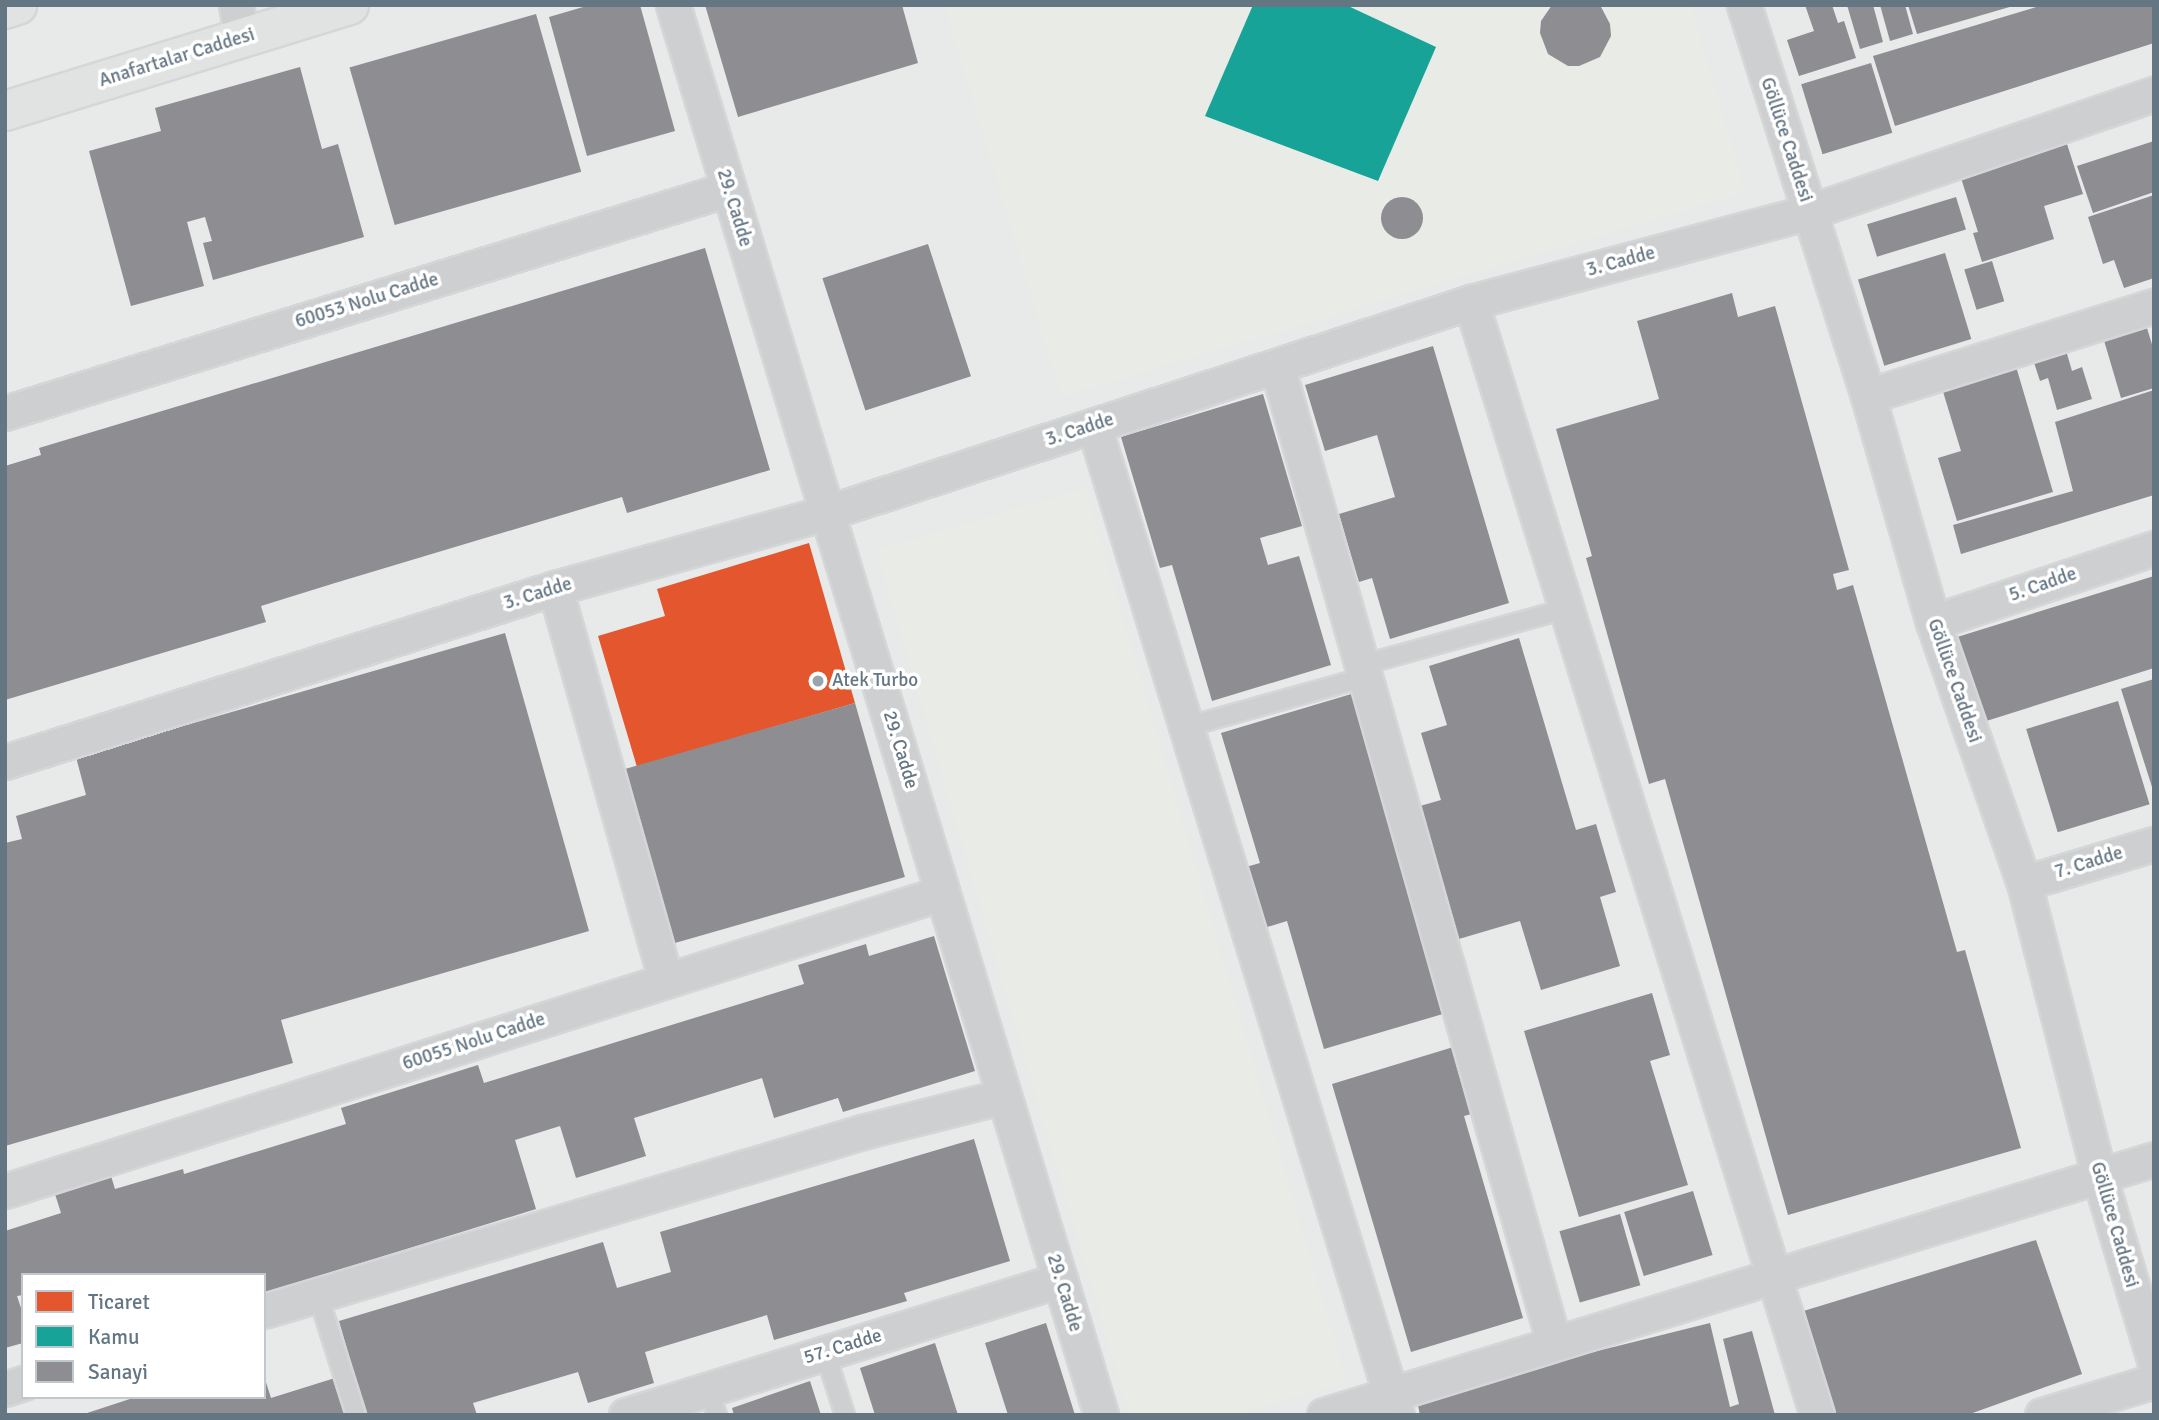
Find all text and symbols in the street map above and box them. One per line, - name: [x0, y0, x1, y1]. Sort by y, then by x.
- street label: Anafartalar Caddesi: [96, 23, 258, 93]
- street label: Göllüce Caddesi: [1755, 75, 1817, 205]
- street label: 29. Cadde: [711, 166, 757, 250]
- street label: 3. Cadde: [1584, 242, 1658, 282]
- street label: 60053 Nolu Cadde: [293, 268, 441, 334]
- street label: 3. Cadde: [1043, 408, 1117, 452]
- street label: 5. Cadde: [2006, 563, 2080, 607]
- street label: 3. Cadde: [501, 573, 575, 615]
- street label: Göllüce Caddesi: [1922, 616, 1986, 746]
- place label: Atek Turbo: [832, 670, 918, 692]
- marker: Atek Turbo: [810, 673, 826, 689]
- street label: 29. Cadde: [877, 708, 923, 792]
- street label: 7. Cadde: [2052, 842, 2126, 884]
- street label: 60055 Nolu Cadde: [400, 1008, 548, 1076]
- street label: Göllüce Caddesi: [2085, 1159, 2143, 1291]
- street label: 29. Cadde: [1041, 1251, 1087, 1335]
- legend: [21, 1273, 266, 1399]
- text: Ticaret: [88, 1289, 150, 1315]
- text: Kamu: [88, 1324, 139, 1350]
- street label: 57. Cadde: [801, 1324, 885, 1370]
- text: Sanayi: [88, 1359, 148, 1385]

